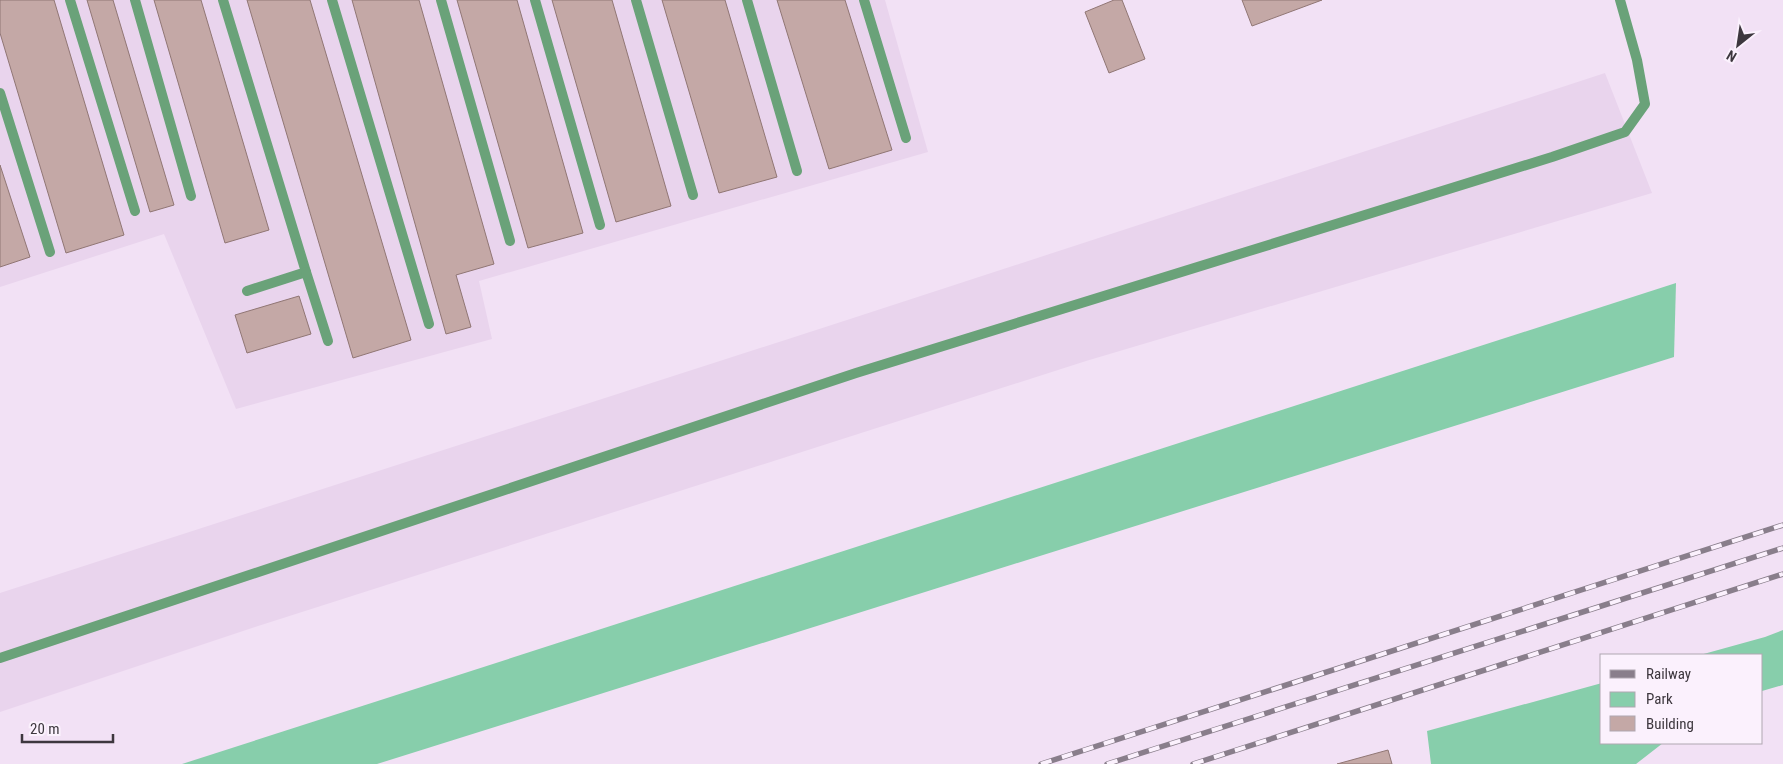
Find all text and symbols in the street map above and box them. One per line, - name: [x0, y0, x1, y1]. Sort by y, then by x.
- north arrow: [1713, 20, 1763, 70]
- text: N: [1724, 47, 1739, 65]
- legend: [1600, 654, 1763, 744]
- text: Railway: [1646, 665, 1691, 683]
- text: Park: [1646, 690, 1673, 708]
- scale bar: [22, 712, 114, 744]
- text: Building: [1646, 715, 1694, 733]
- text: 20 m: [30, 720, 60, 738]

